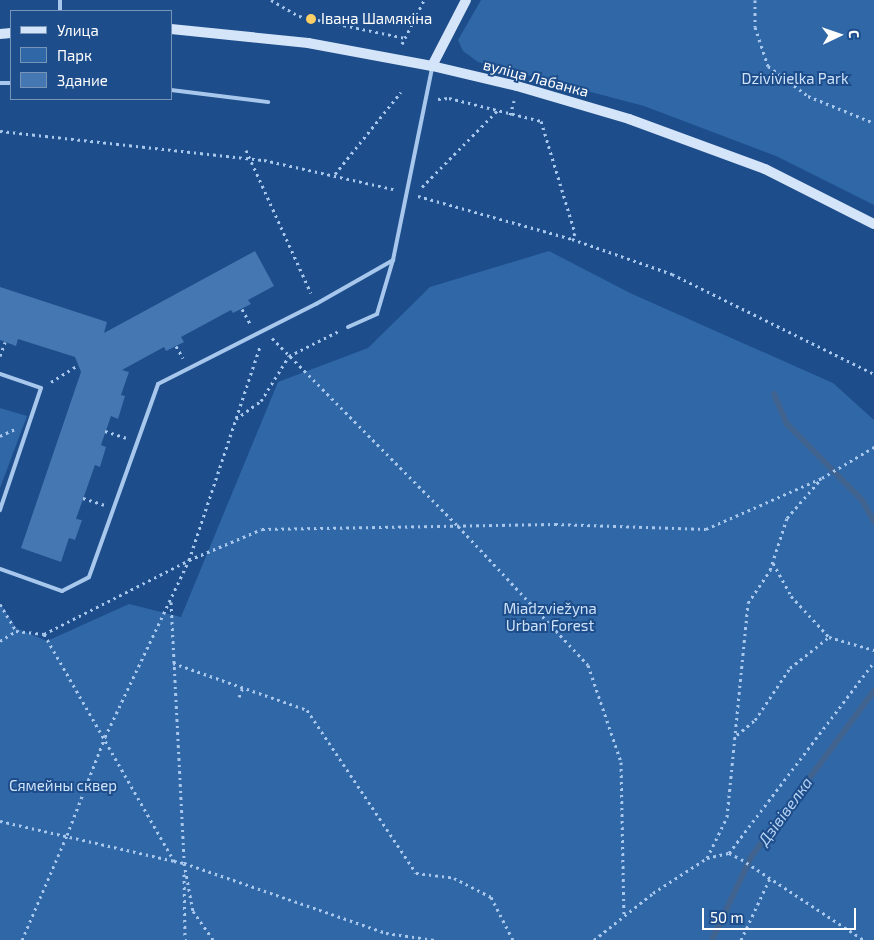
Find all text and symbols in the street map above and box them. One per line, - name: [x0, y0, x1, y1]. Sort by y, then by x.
- legend: [10, 10, 172, 100]
- place label: Івана Шамякіна: [321, 10, 432, 28]
- north arrow: [814, 10, 864, 60]
- marker: Івана Шамякіна: [305, 13, 317, 25]
- text: Улица: [57, 21, 99, 39]
- text: С: [846, 30, 863, 39]
- text: Парк: [57, 46, 92, 64]
- street label: вуліца Лабанка: [481, 55, 591, 101]
- park label: Dzivivielka Park: [741, 70, 849, 88]
- text: Здание: [57, 71, 108, 89]
- park label: Miadzviežyna Urban Forest: [503, 599, 597, 634]
- water label: Дзівівелка: [754, 773, 816, 849]
- park label: Сямейны сквер: [9, 777, 117, 795]
- scale bar: [704, 898, 858, 930]
- text: 50 m: [710, 908, 744, 926]

